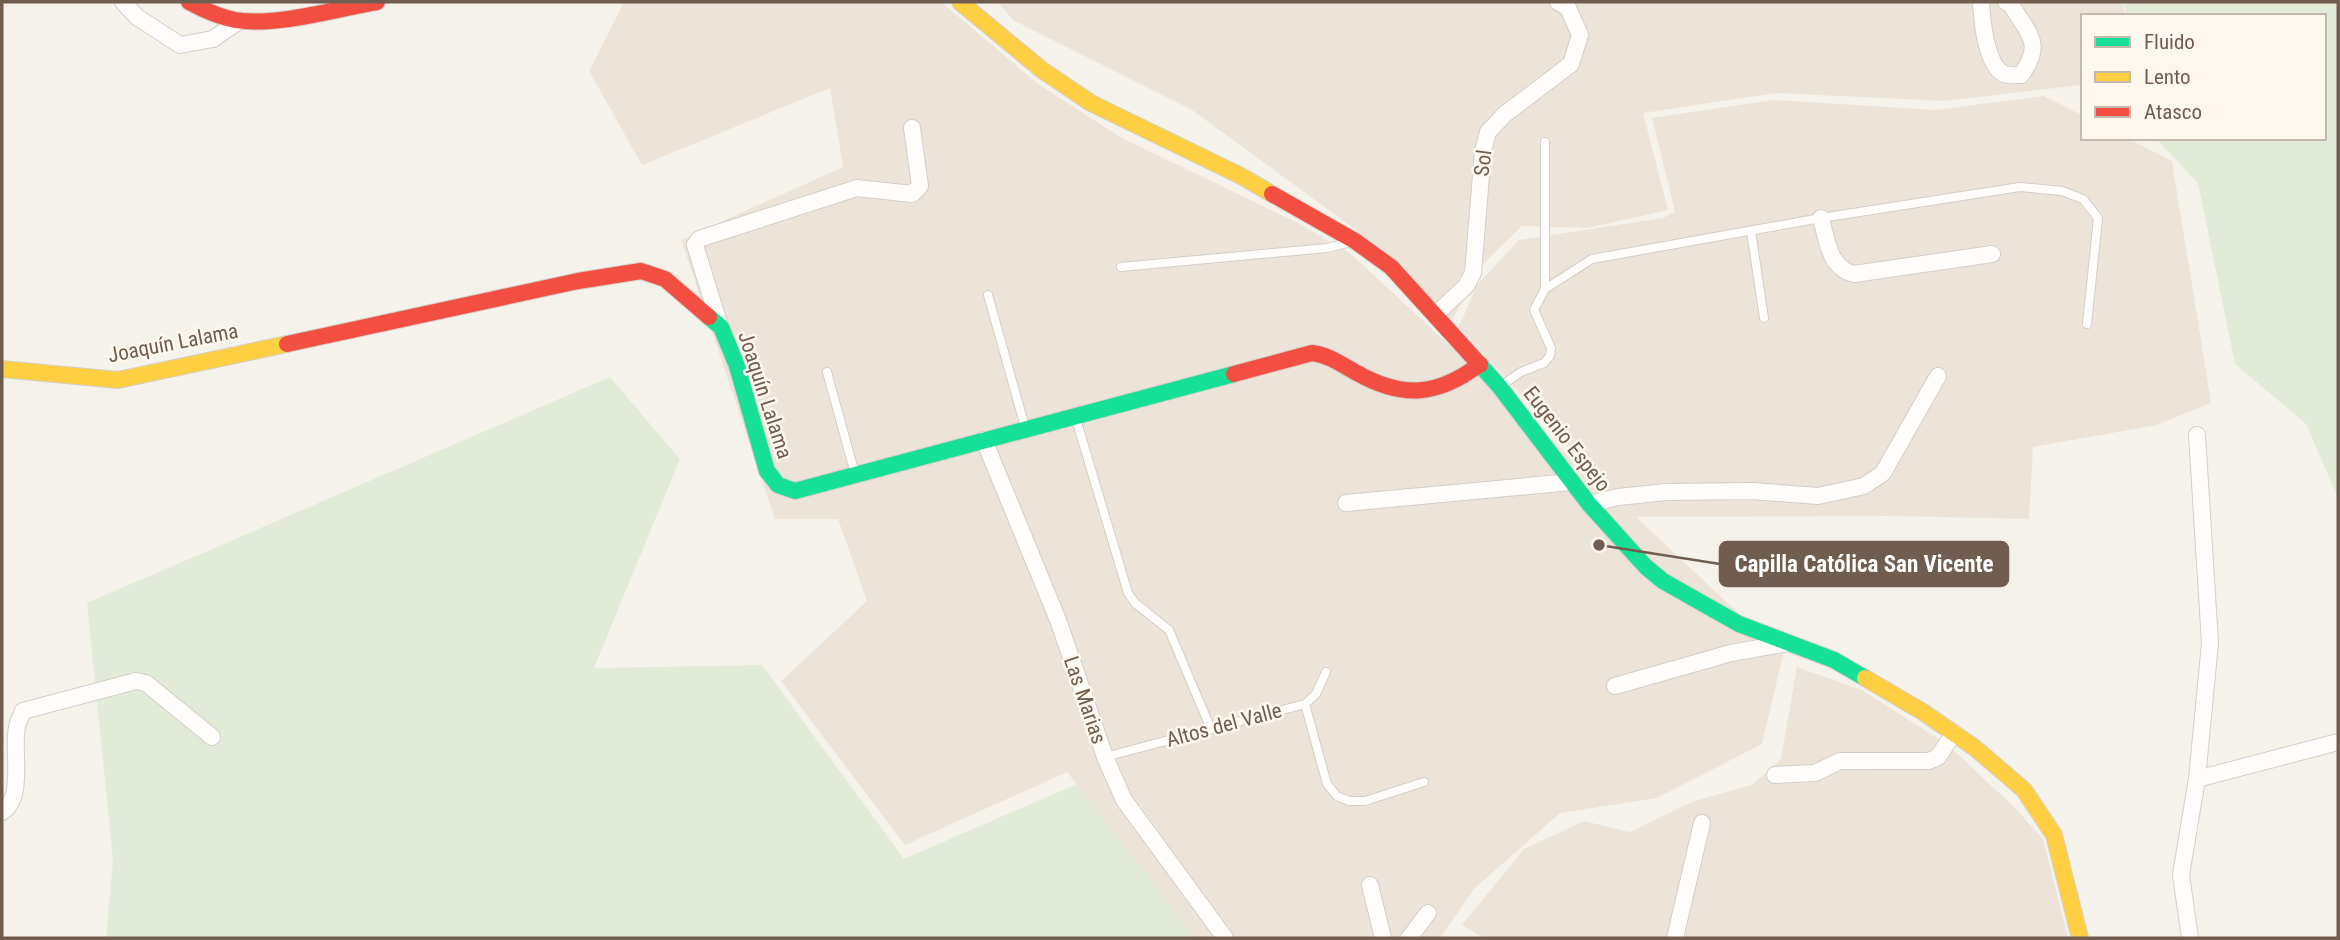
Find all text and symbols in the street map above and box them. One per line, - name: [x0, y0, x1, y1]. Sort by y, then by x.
- legend: [2081, 14, 2326, 140]
- text: Fluido: [2144, 30, 2195, 54]
- text: Lento: [2144, 65, 2191, 89]
- text: Atasco: [2144, 100, 2202, 124]
- street label: Sol: [1469, 149, 1497, 177]
- street label: Joaquín Lalama: [106, 319, 240, 367]
- street label: Joaquín Lalama: [733, 328, 797, 462]
- street label: Eugenio Espejo: [1519, 382, 1615, 496]
- callout: Capilla Católica San Vicente: [1720, 542, 2008, 586]
- text: Capilla Católica San Vicente: [1734, 551, 1994, 578]
- street label: Las Marias: [1059, 653, 1111, 747]
- street label: Altos del Valle: [1164, 698, 1285, 752]

